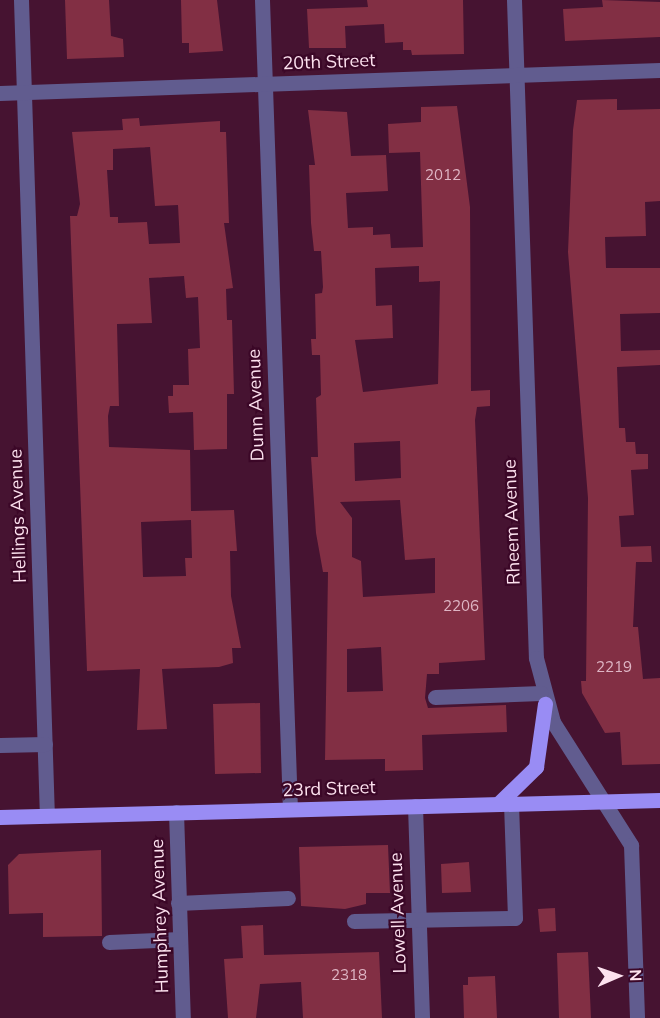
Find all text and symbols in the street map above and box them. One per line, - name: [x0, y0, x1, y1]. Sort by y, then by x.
- street label: 20th Street: [282, 50, 376, 74]
- house number: 2012: [425, 166, 461, 184]
- street label: Dunn Avenue: [243, 348, 269, 462]
- street label: Hellings Avenue: [5, 449, 31, 583]
- street label: Rheem Avenue: [499, 459, 525, 585]
- house number: 2206: [443, 597, 479, 615]
- house number: 2219: [596, 658, 632, 676]
- street label: 23rd Street: [282, 777, 376, 801]
- street label: Humphrey Avenue: [147, 838, 173, 994]
- street label: Lowell Avenue: [385, 852, 411, 974]
- north arrow: [588, 946, 648, 1006]
- house number: 2318: [331, 966, 367, 984]
- text: N: [626, 969, 646, 982]

